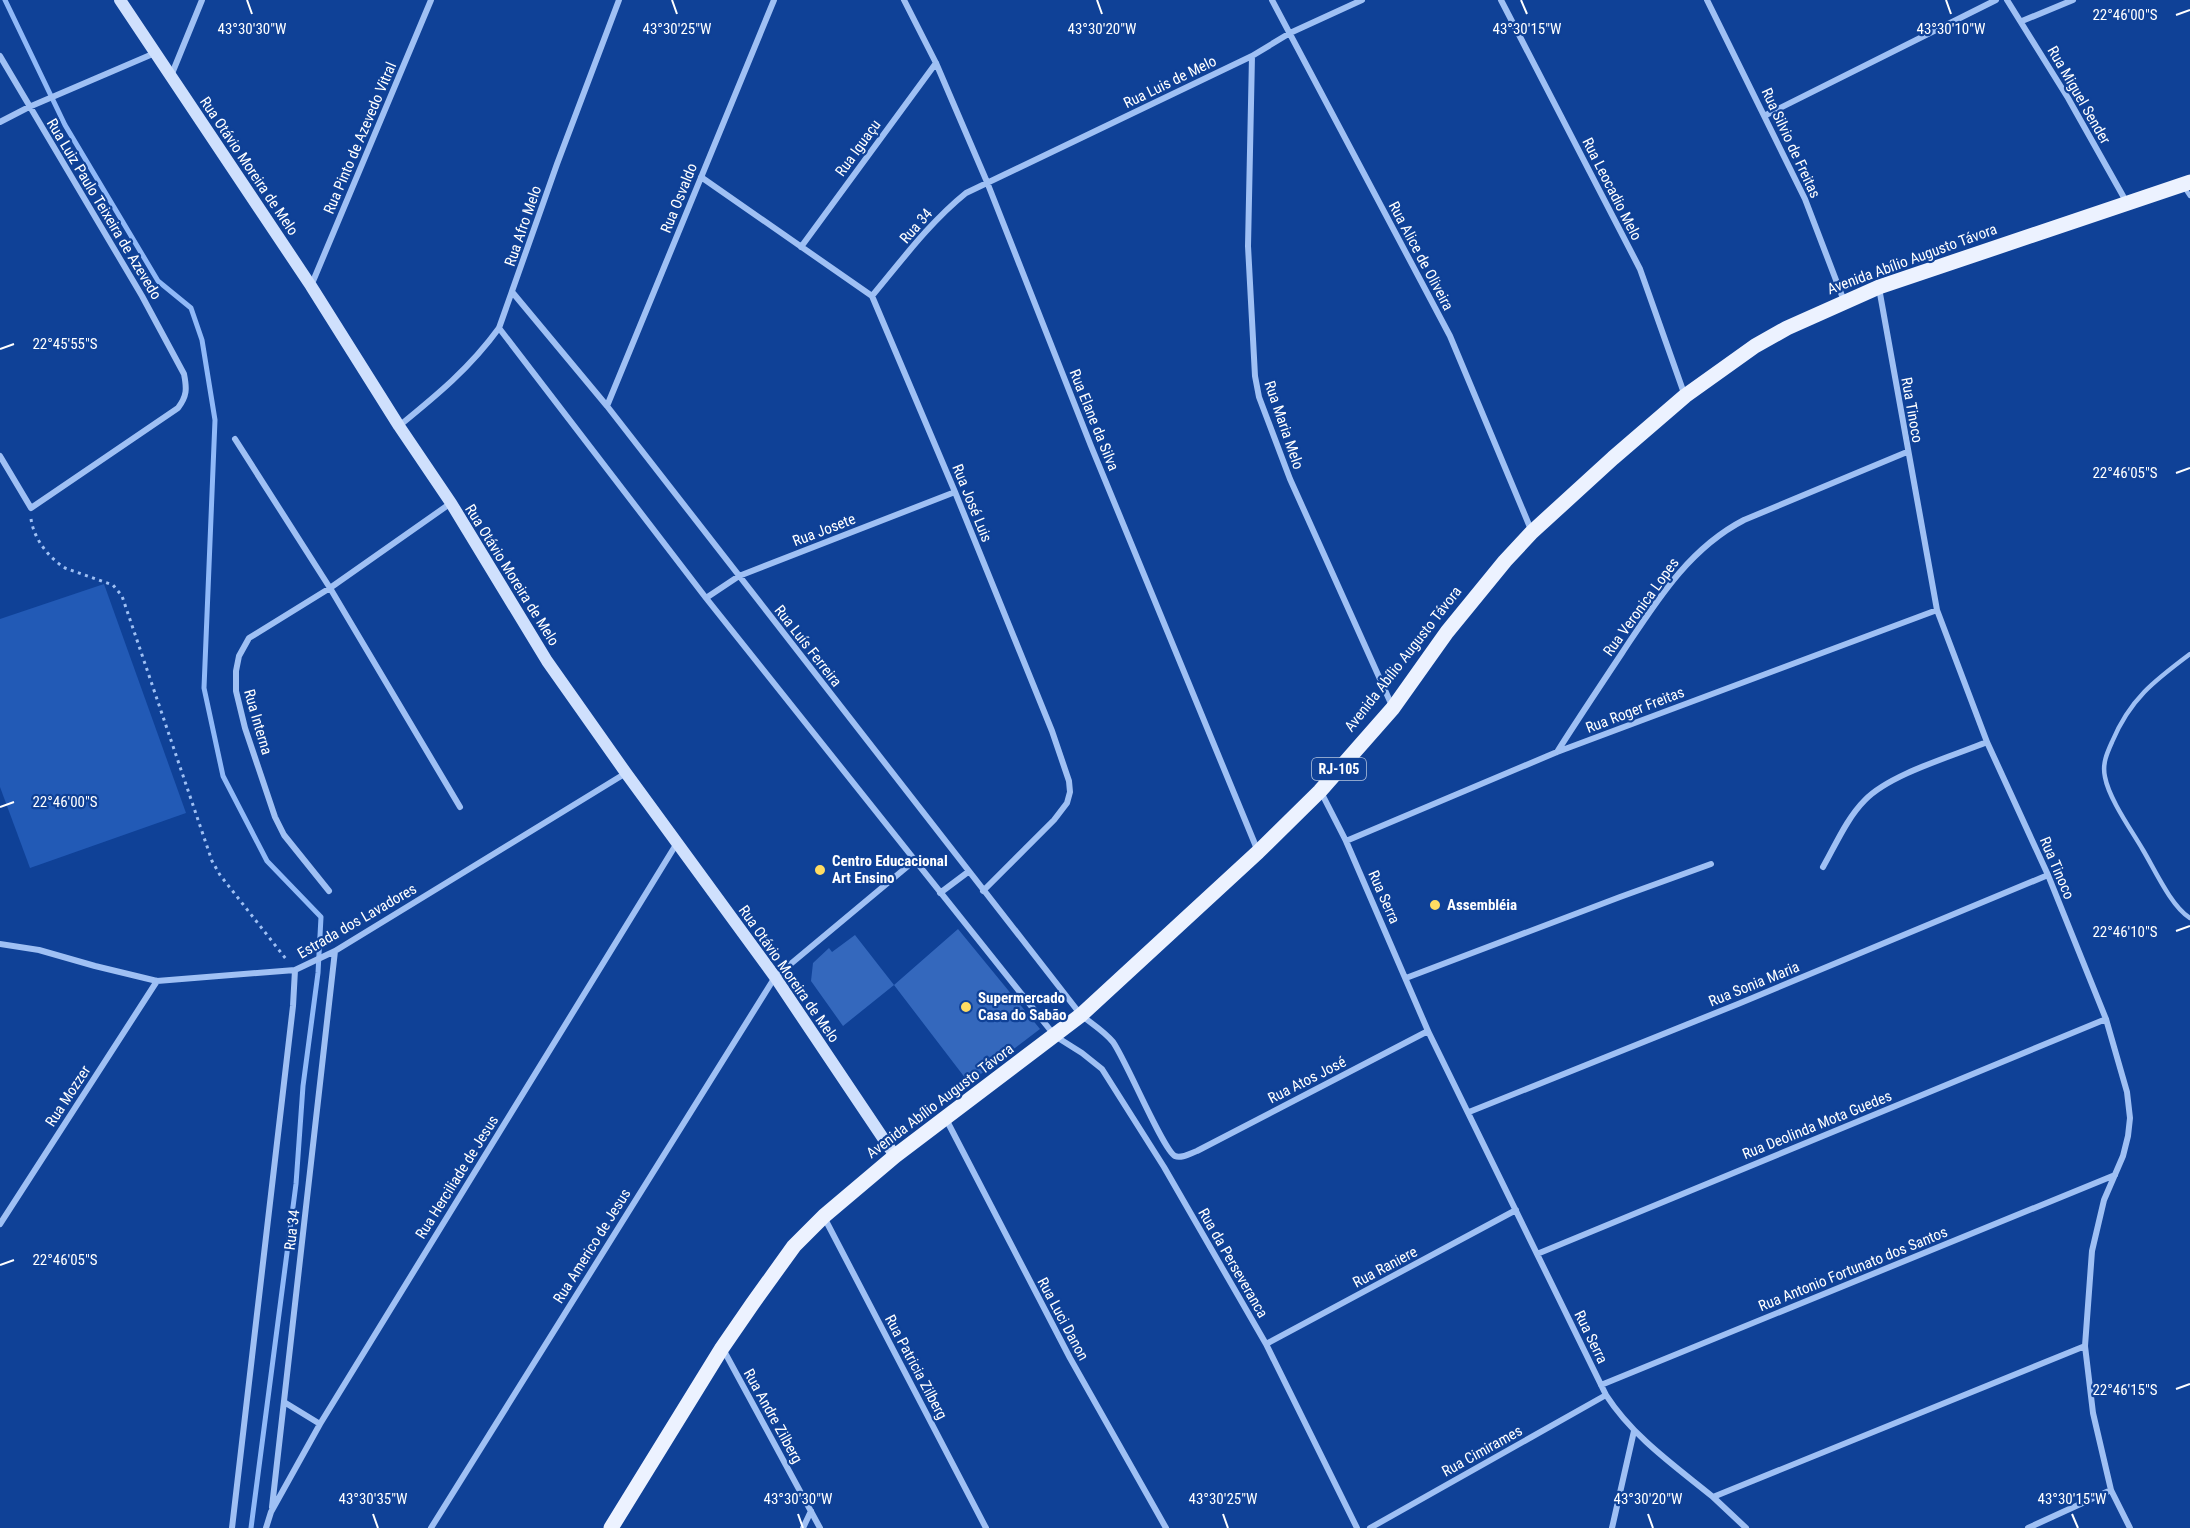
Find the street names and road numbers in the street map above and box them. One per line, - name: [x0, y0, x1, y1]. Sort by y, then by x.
- street label: Rua Miguel Sender: [2044, 43, 2115, 148]
- street label: Rua Luis de Melo: [1121, 52, 1219, 112]
- street label: Rua Pinto de Azevedo Vitral: [320, 59, 400, 217]
- street label: Rua Silvio de Freitas: [1758, 85, 1825, 201]
- street label: Rua Otávio Moreira de Melo: [196, 93, 302, 239]
- street label: Rua Luiz Paulo Teixeira de Azevedo: [43, 115, 165, 303]
- street label: Rua Iguaçu: [831, 116, 885, 180]
- street label: Rua Leocadio Melo: [1578, 135, 1646, 243]
- street label: Rua Osvaldo: [657, 161, 701, 235]
- street label: Rua Afro Melo: [501, 183, 545, 269]
- street label: Rua Alice de Oliveira: [1385, 198, 1457, 314]
- street label: Rua 34: [896, 205, 936, 247]
- street label: Avenida Abílio Augusto Távora: [1825, 220, 1999, 298]
- street label: Rua Elane da Silva: [1065, 367, 1123, 473]
- street label: Rua Tinoco: [1897, 376, 1927, 444]
- street label: Rua Maria Melo: [1260, 378, 1308, 472]
- street label: Rua José Luis: [948, 461, 996, 545]
- street label: Rua Otávio Moreira de Melo: [461, 501, 563, 649]
- street label: Rua Josete: [790, 510, 858, 550]
- street label: Rua Veronica Lopes: [1599, 554, 1683, 660]
- street label: Avenida Abílio Augusto Távora: [1341, 583, 1465, 735]
- street label: Rua Luís Ferreira: [771, 602, 845, 690]
- street label: Rua Roger Freitas: [1583, 683, 1687, 737]
- street label: Rua Interna: [240, 687, 276, 757]
- road number: RJ-105: [1312, 758, 1366, 780]
- street label: Rua Tinoco: [2036, 834, 2078, 902]
- street label: Rua Serra: [1364, 867, 1404, 927]
- street label: Estrada dos Lavadores: [294, 880, 420, 962]
- street label: Rua Otávio Moreira de Melo: [735, 902, 843, 1046]
- street label: Rua Sonia Maria: [1706, 958, 1802, 1010]
- street label: Avenida Abílio Augusto Távora: [863, 1040, 1017, 1162]
- street label: Rua Atos José: [1265, 1053, 1349, 1107]
- street label: Rua Mozzer: [42, 1062, 95, 1130]
- street label: Rua Deolinda Mota Guedes: [1740, 1087, 1894, 1163]
- street label: Rua Herciliade de Jesus: [412, 1112, 502, 1242]
- street label: Rua Americo de Jesus: [549, 1185, 635, 1307]
- street label: Rua da Perseveranca: [1194, 1205, 1272, 1321]
- street label: Rua 34: [281, 1209, 303, 1251]
- street label: Rua Antonio Fortunato dos Santos: [1756, 1223, 1950, 1315]
- street label: Rua Raniere: [1350, 1243, 1420, 1291]
- street label: Rua Luci Danon: [1034, 1274, 1092, 1364]
- street label: Rua Serra: [1570, 1308, 1612, 1366]
- street label: Rua Patricia Zilberg: [881, 1312, 951, 1422]
- street label: Rua Andre Zilberg: [740, 1366, 806, 1466]
- street label: Rua Cimirames: [1439, 1421, 1525, 1480]

